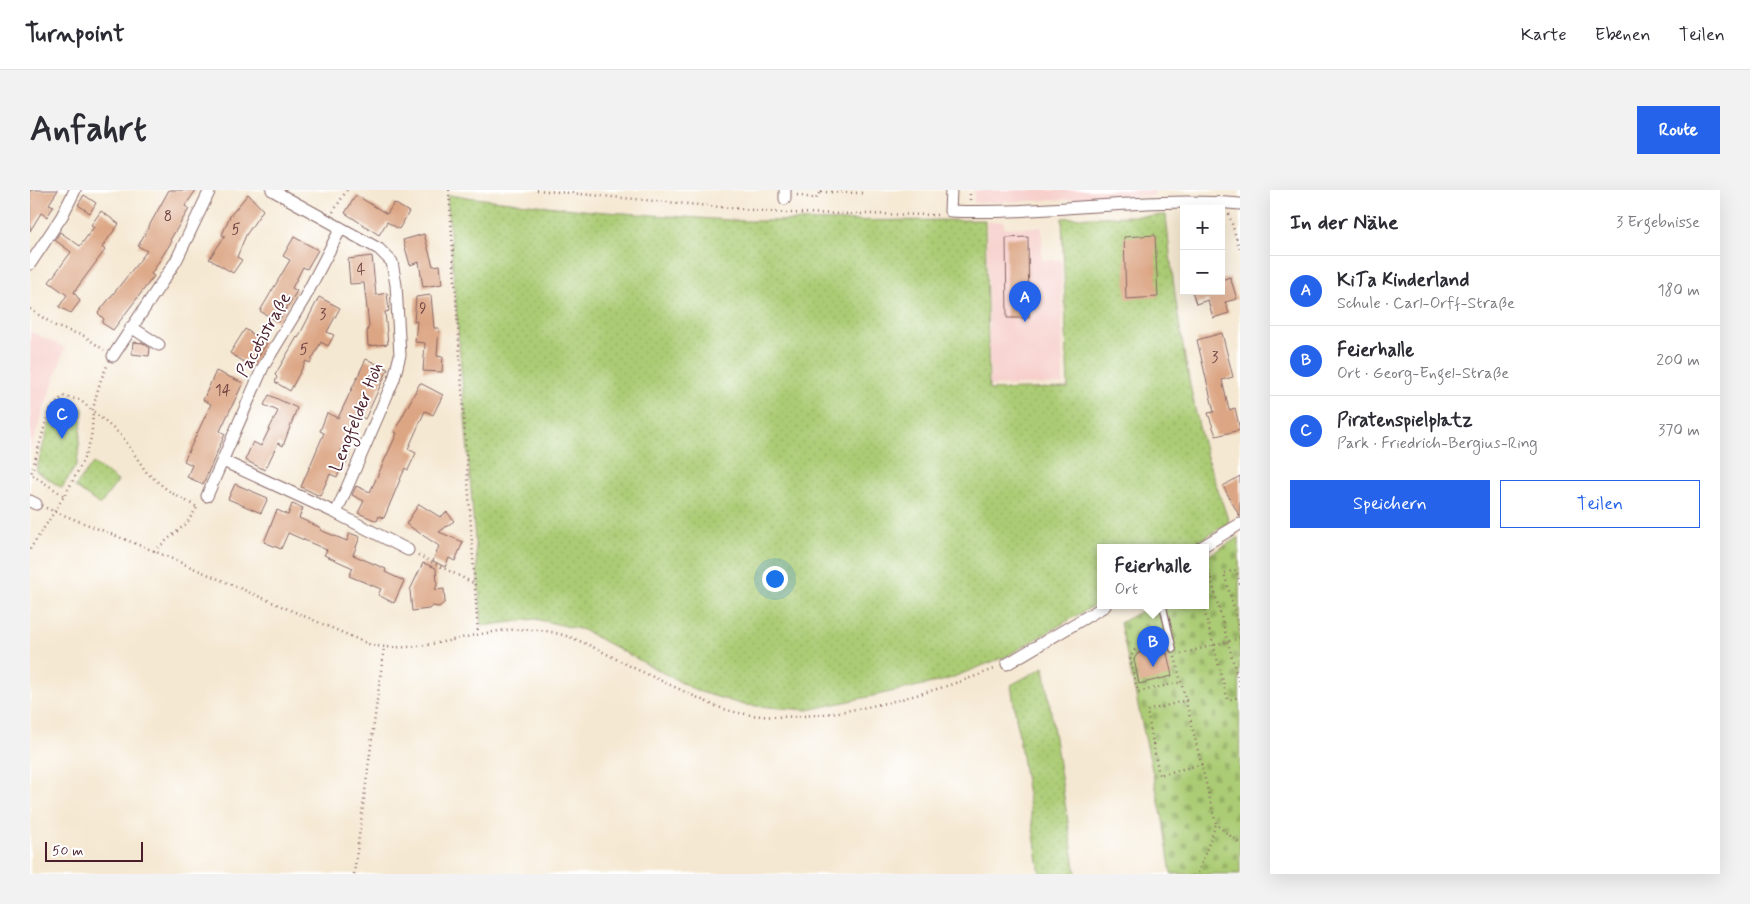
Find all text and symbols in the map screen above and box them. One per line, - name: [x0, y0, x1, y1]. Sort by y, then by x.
- text: Turnpoint: [25, 19, 125, 50]
- text: Karte: [1521, 23, 1567, 47]
- text: Ebenen: [1595, 23, 1651, 47]
- text: Teilen: [1679, 23, 1725, 47]
- button: Route: [1637, 106, 1720, 154]
- text: Anfahrt: [30, 107, 147, 153]
- map controls: [1180, 205, 1225, 295]
- button: +: [1180, 205, 1225, 250]
- house number: 8: [164, 207, 172, 227]
- text: In der Nähe: [1290, 209, 1398, 237]
- text: 3 Ergebnisse: [1616, 212, 1700, 233]
- house number: 5: [231, 220, 241, 240]
- button: −: [1180, 250, 1225, 295]
- house number: 4: [357, 260, 366, 280]
- text: KiTa Kinderland: [1337, 268, 1469, 293]
- text: A: [1301, 280, 1311, 301]
- text: 180 m: [1657, 280, 1700, 301]
- pin: A: [1009, 281, 1041, 322]
- street label: Pacotistraße: [231, 288, 297, 382]
- text: Schule · Carl-Orff-Straße: [1337, 293, 1515, 314]
- house number: 9: [419, 299, 427, 319]
- house number: 3: [320, 305, 327, 325]
- text: Feierhalle: [1337, 338, 1414, 363]
- house number: 5: [299, 340, 309, 360]
- house number: 3: [1212, 348, 1219, 368]
- text: B: [1301, 350, 1311, 371]
- text: 200 m: [1656, 350, 1700, 371]
- street label: Lengfelder Höh: [324, 359, 391, 476]
- text: Ort · Georg-Engel-Straße: [1337, 363, 1509, 384]
- house number: 14: [215, 381, 231, 401]
- pin: C: [46, 398, 78, 439]
- text: Piratenspielplatz: [1337, 408, 1472, 433]
- text: C: [1300, 420, 1312, 441]
- text: 370 m: [1658, 420, 1700, 441]
- text: Park · Friedrich-Bergius-Ring: [1337, 433, 1538, 454]
- button: Speichern: [1290, 480, 1490, 528]
- button: Teilen: [1500, 480, 1700, 528]
- popup: [1097, 544, 1209, 609]
- text: Feierhalle: [1114, 554, 1192, 579]
- your location: [762, 566, 788, 592]
- text: Ort: [1114, 579, 1138, 600]
- pin: B: [1137, 626, 1169, 667]
- scale bar: [45, 839, 142, 862]
- text: 50 m: [52, 842, 83, 860]

